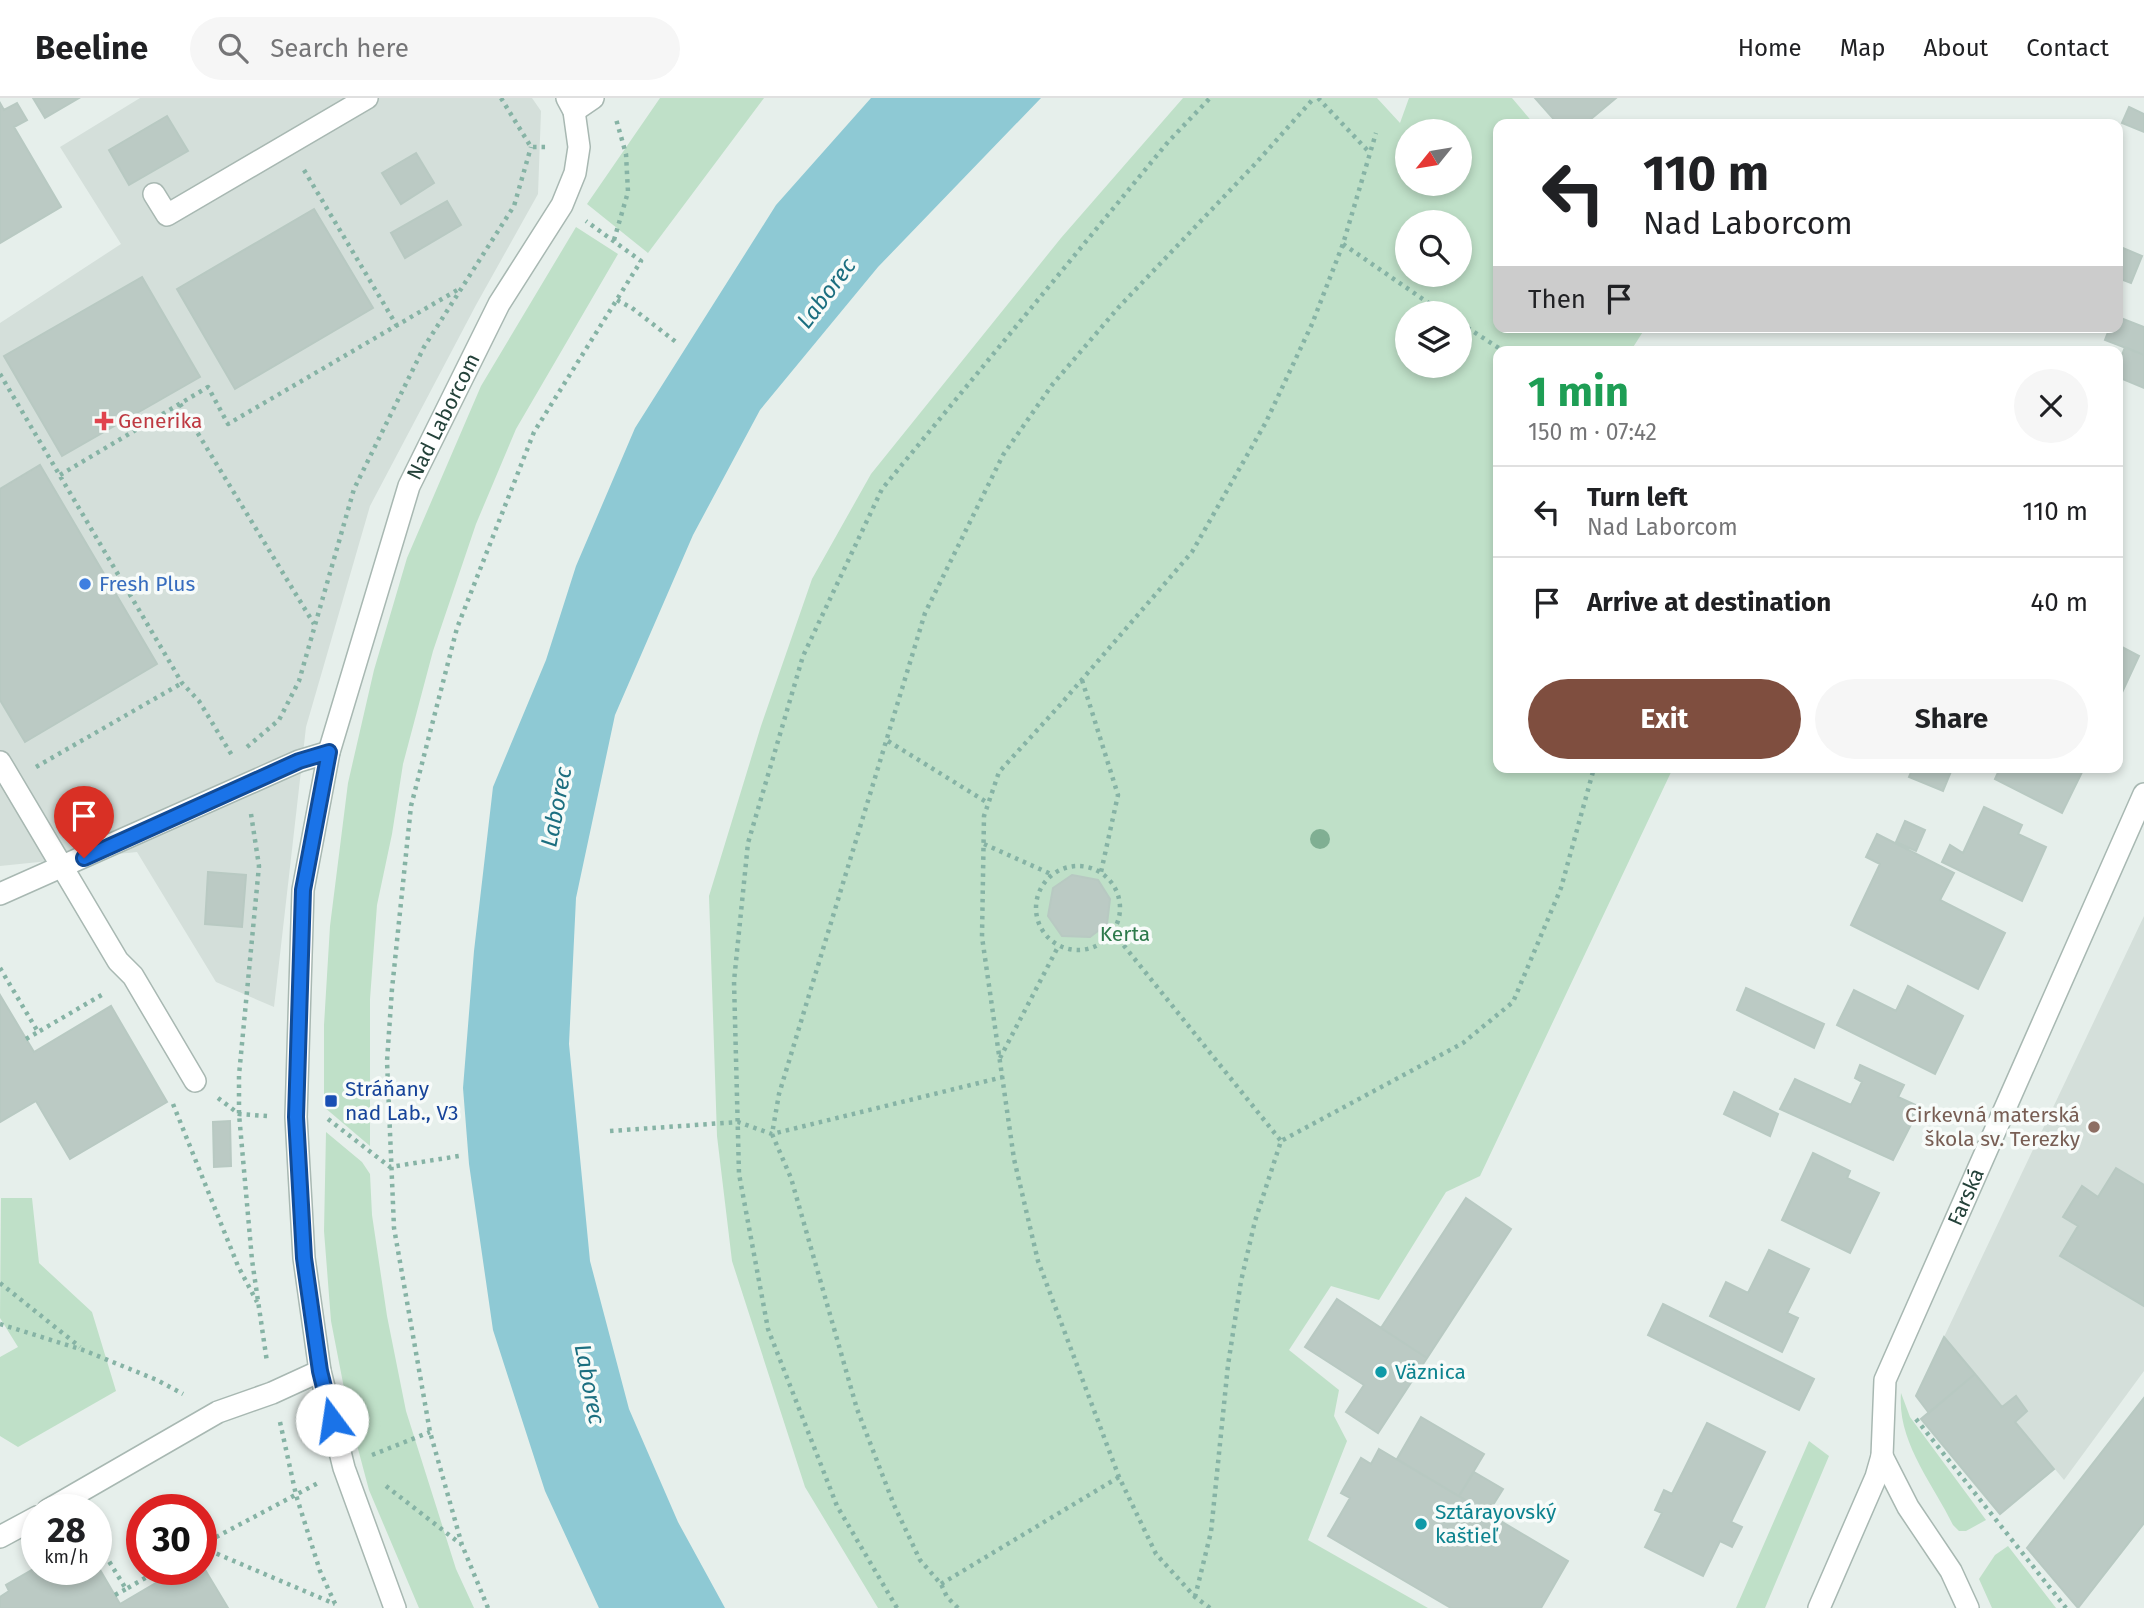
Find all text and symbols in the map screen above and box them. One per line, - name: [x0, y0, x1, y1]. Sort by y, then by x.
- search box: [190, 17, 680, 80]
- text: Beeline: [35, 28, 148, 68]
- icon: search: [214, 29, 252, 67]
- text: Search here: [270, 33, 409, 64]
- text: Home: [1738, 34, 1802, 62]
- text: Map: [1840, 34, 1886, 62]
- text: About: [1924, 34, 1988, 62]
- text: Contact: [2026, 34, 2109, 62]
- north arrow: [1395, 119, 1472, 196]
- map controls: [1395, 119, 1472, 378]
- text: 110 m: [1643, 144, 1769, 203]
- icon: left: [1528, 147, 1619, 238]
- text: Nad Laborcom: [1643, 204, 1853, 242]
- button: search: [1395, 210, 1472, 287]
- water label: Laborec: [790, 252, 862, 334]
- icon: arrive: [1600, 280, 1638, 318]
- text: Then: [1528, 284, 1586, 315]
- button: layers: [1395, 301, 1472, 378]
- street label: Nad Laborcom: [401, 349, 485, 484]
- text: 1 min: [1528, 367, 1629, 417]
- button: close: [2014, 369, 2088, 443]
- place label: Generika: [118, 408, 202, 434]
- marker: Generika: [96, 413, 112, 429]
- text: 150 m · 07:42: [1528, 418, 1657, 446]
- text: Turn left: [1587, 482, 1688, 513]
- icon: left: [1528, 493, 1566, 531]
- text: 110 m: [2022, 496, 2088, 527]
- text: Nad Laborcom: [1587, 513, 1738, 541]
- place label: Fresh Plus: [99, 571, 196, 597]
- marker: Fresh Plus: [77, 576, 93, 592]
- icon: arrive: [1528, 584, 1566, 622]
- text: Arrive at destination: [1587, 587, 1831, 618]
- text: 40 m: [2030, 587, 2088, 618]
- button: Exit: [1528, 679, 1801, 759]
- button: Share: [1815, 679, 2088, 759]
- water label: Laborec: [535, 764, 578, 850]
- pin: [54, 786, 114, 858]
- icon: arrive: [65, 797, 103, 835]
- park label: Kerta: [1100, 921, 1150, 947]
- place label: Stráňany nad Lab., V3: [345, 1076, 459, 1126]
- marker: Stráňany nad Lab., V3: [323, 1093, 339, 1109]
- place label: Cirkevná materská škola sv. Terezky: [1905, 1102, 2081, 1152]
- marker: Cirkevná materská škola sv. Terezky: [2086, 1119, 2102, 1135]
- street label: Farská: [1942, 1164, 1990, 1230]
- water label: Laborec: [569, 1341, 612, 1427]
- place label: Väznica: [1395, 1359, 1466, 1385]
- marker: Väznica: [1373, 1364, 1389, 1380]
- position arrow: [295, 1383, 369, 1457]
- speed limit sign: 30: [126, 1494, 217, 1585]
- place label: Sztárayovský kaštieľ: [1435, 1499, 1557, 1549]
- text: 28: [47, 1509, 86, 1551]
- marker: Sztárayovský kaštieľ: [1413, 1516, 1429, 1532]
- text: km/h: [44, 1546, 89, 1568]

